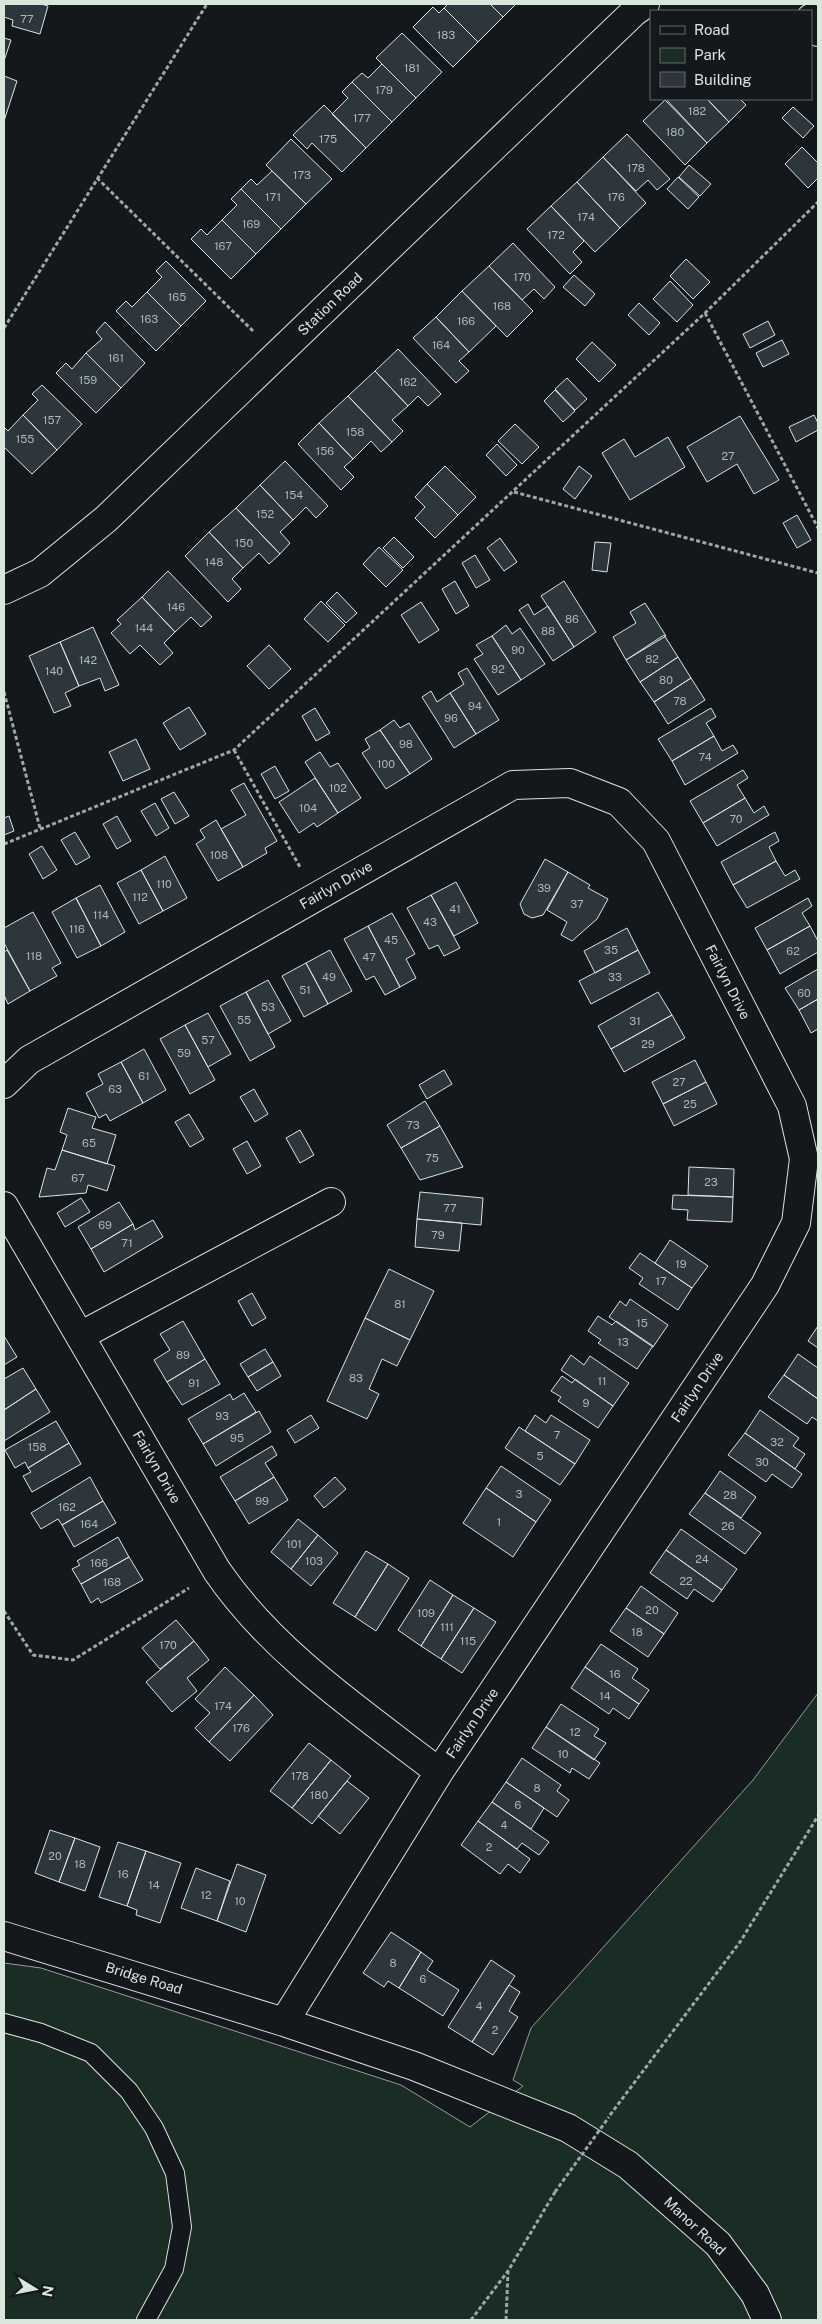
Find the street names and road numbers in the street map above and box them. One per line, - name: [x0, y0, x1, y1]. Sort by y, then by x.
- street label: Station Road: [294, 269, 366, 339]
- street label: Fairlyn Drive: [297, 858, 375, 912]
- street label: Fairlyn Drive: [702, 942, 754, 1022]
- street label: Fairlyn Drive: [668, 1349, 726, 1425]
- street label: Fairlyn Drive: [130, 1428, 184, 1506]
- street label: Fairlyn Drive: [443, 1685, 501, 1761]
- street label: Bridge Road: [104, 1959, 184, 1997]
- street label: Manor Road: [661, 2194, 729, 2258]

